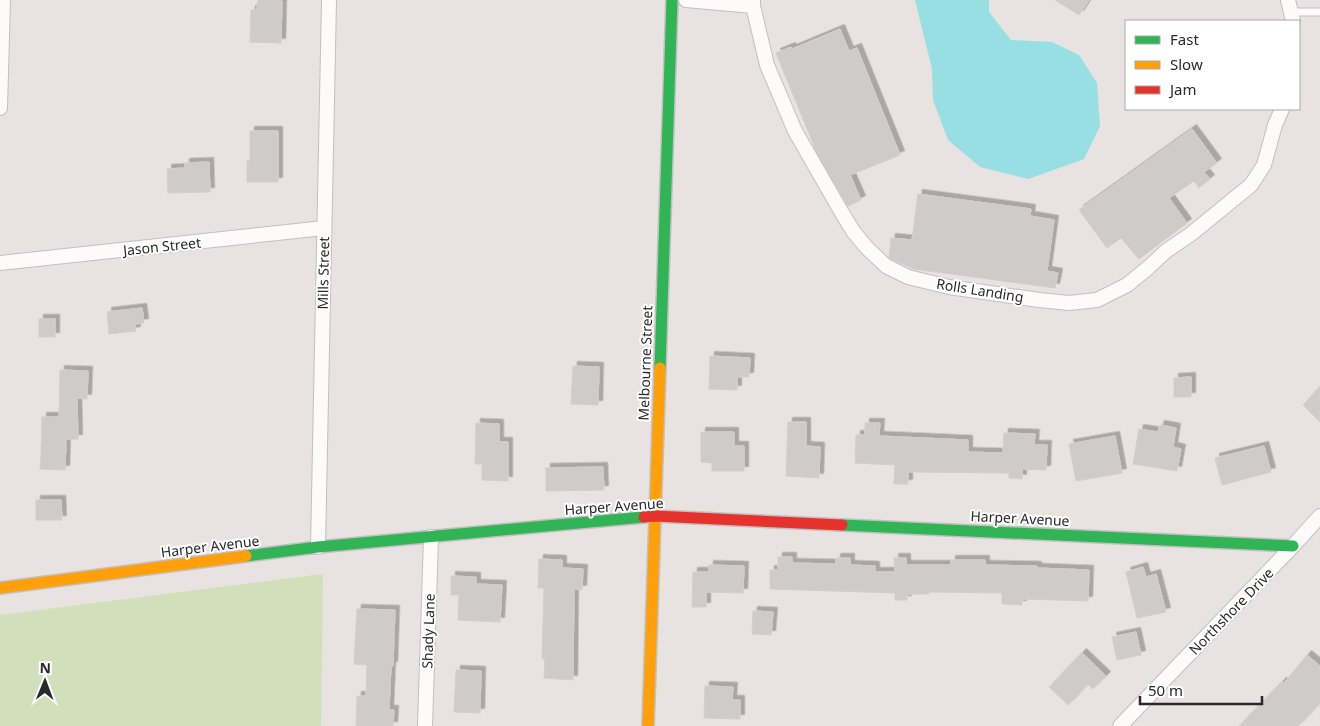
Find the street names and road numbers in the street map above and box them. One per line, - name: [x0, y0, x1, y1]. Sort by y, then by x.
- street label: Jason Street: [120, 232, 202, 260]
- street label: Mills Street: [313, 236, 333, 310]
- street label: Rolls Landing: [935, 274, 1025, 306]
- street label: Melbourne Street: [633, 305, 657, 421]
- street label: Harper Avenue: [564, 493, 664, 519]
- street label: Harper Avenue: [970, 506, 1070, 530]
- street label: Harper Avenue: [160, 531, 260, 561]
- street label: Northshore Drive: [1185, 563, 1278, 659]
- street label: Shady Lane: [417, 593, 439, 669]

